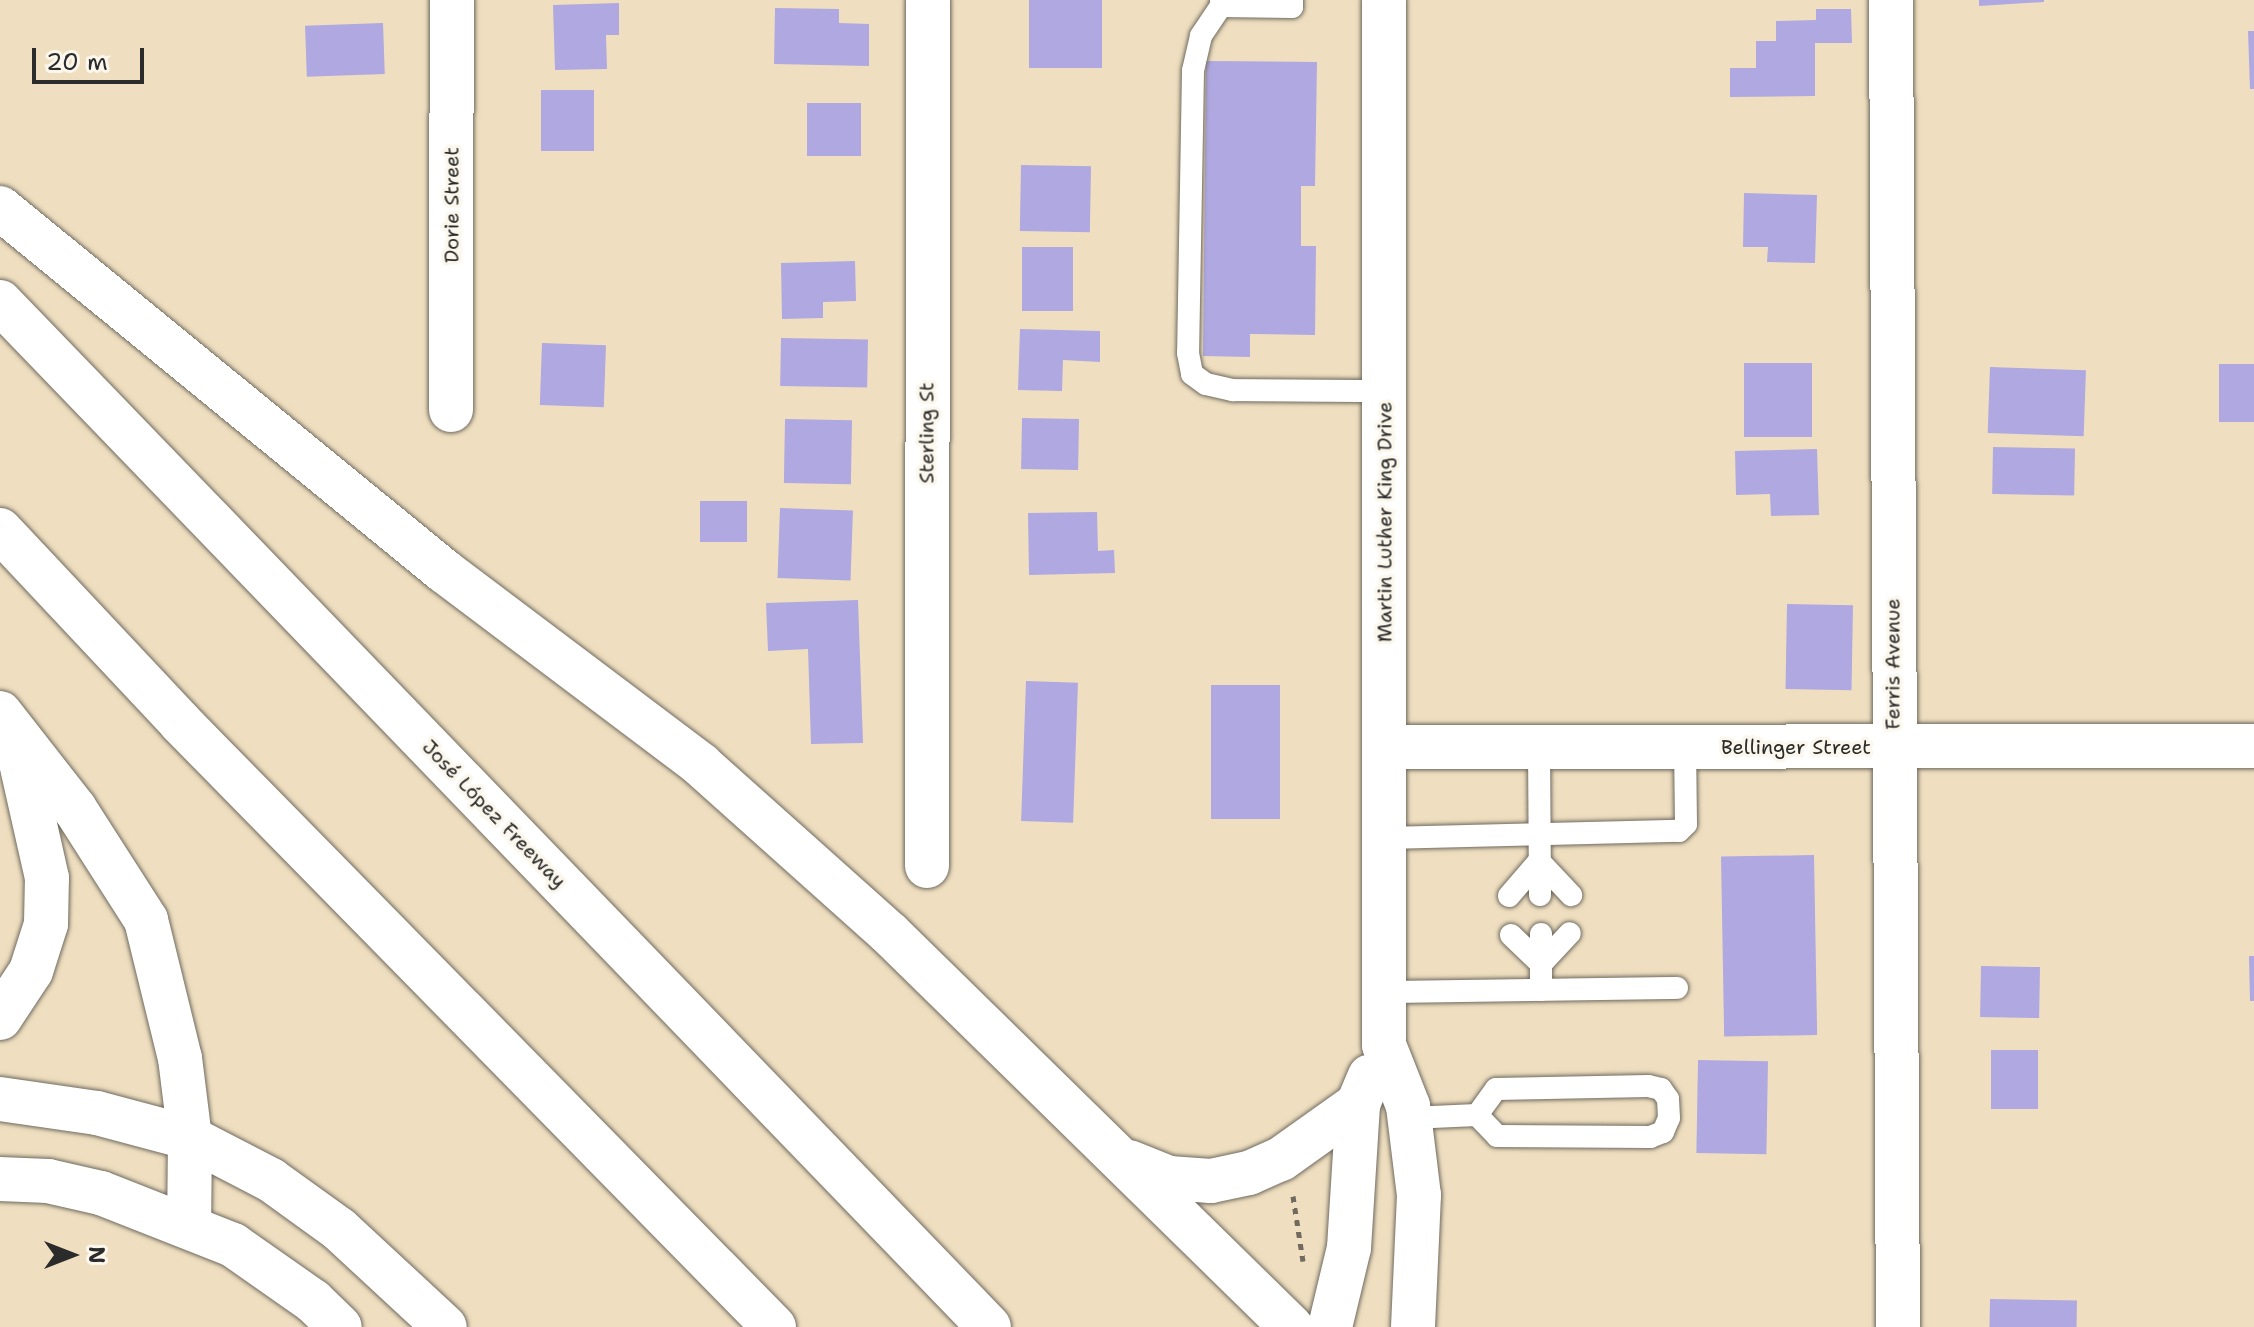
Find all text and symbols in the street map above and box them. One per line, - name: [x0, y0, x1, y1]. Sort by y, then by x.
- scale bar: [36, 32, 148, 82]
- text: 20 m: [46, 46, 108, 78]
- street label: Dorie Street: [440, 147, 464, 263]
- street label: Sterling St: [915, 382, 939, 484]
- street label: Martin Luther King Drive: [1373, 402, 1397, 642]
- street label: Ferris Avenue: [1881, 598, 1905, 730]
- street label: José López Freeway: [417, 735, 571, 893]
- street label: Bellinger Street: [1721, 735, 1871, 759]
- north arrow: [32, 1215, 112, 1295]
- text: N: [82, 1246, 111, 1264]

